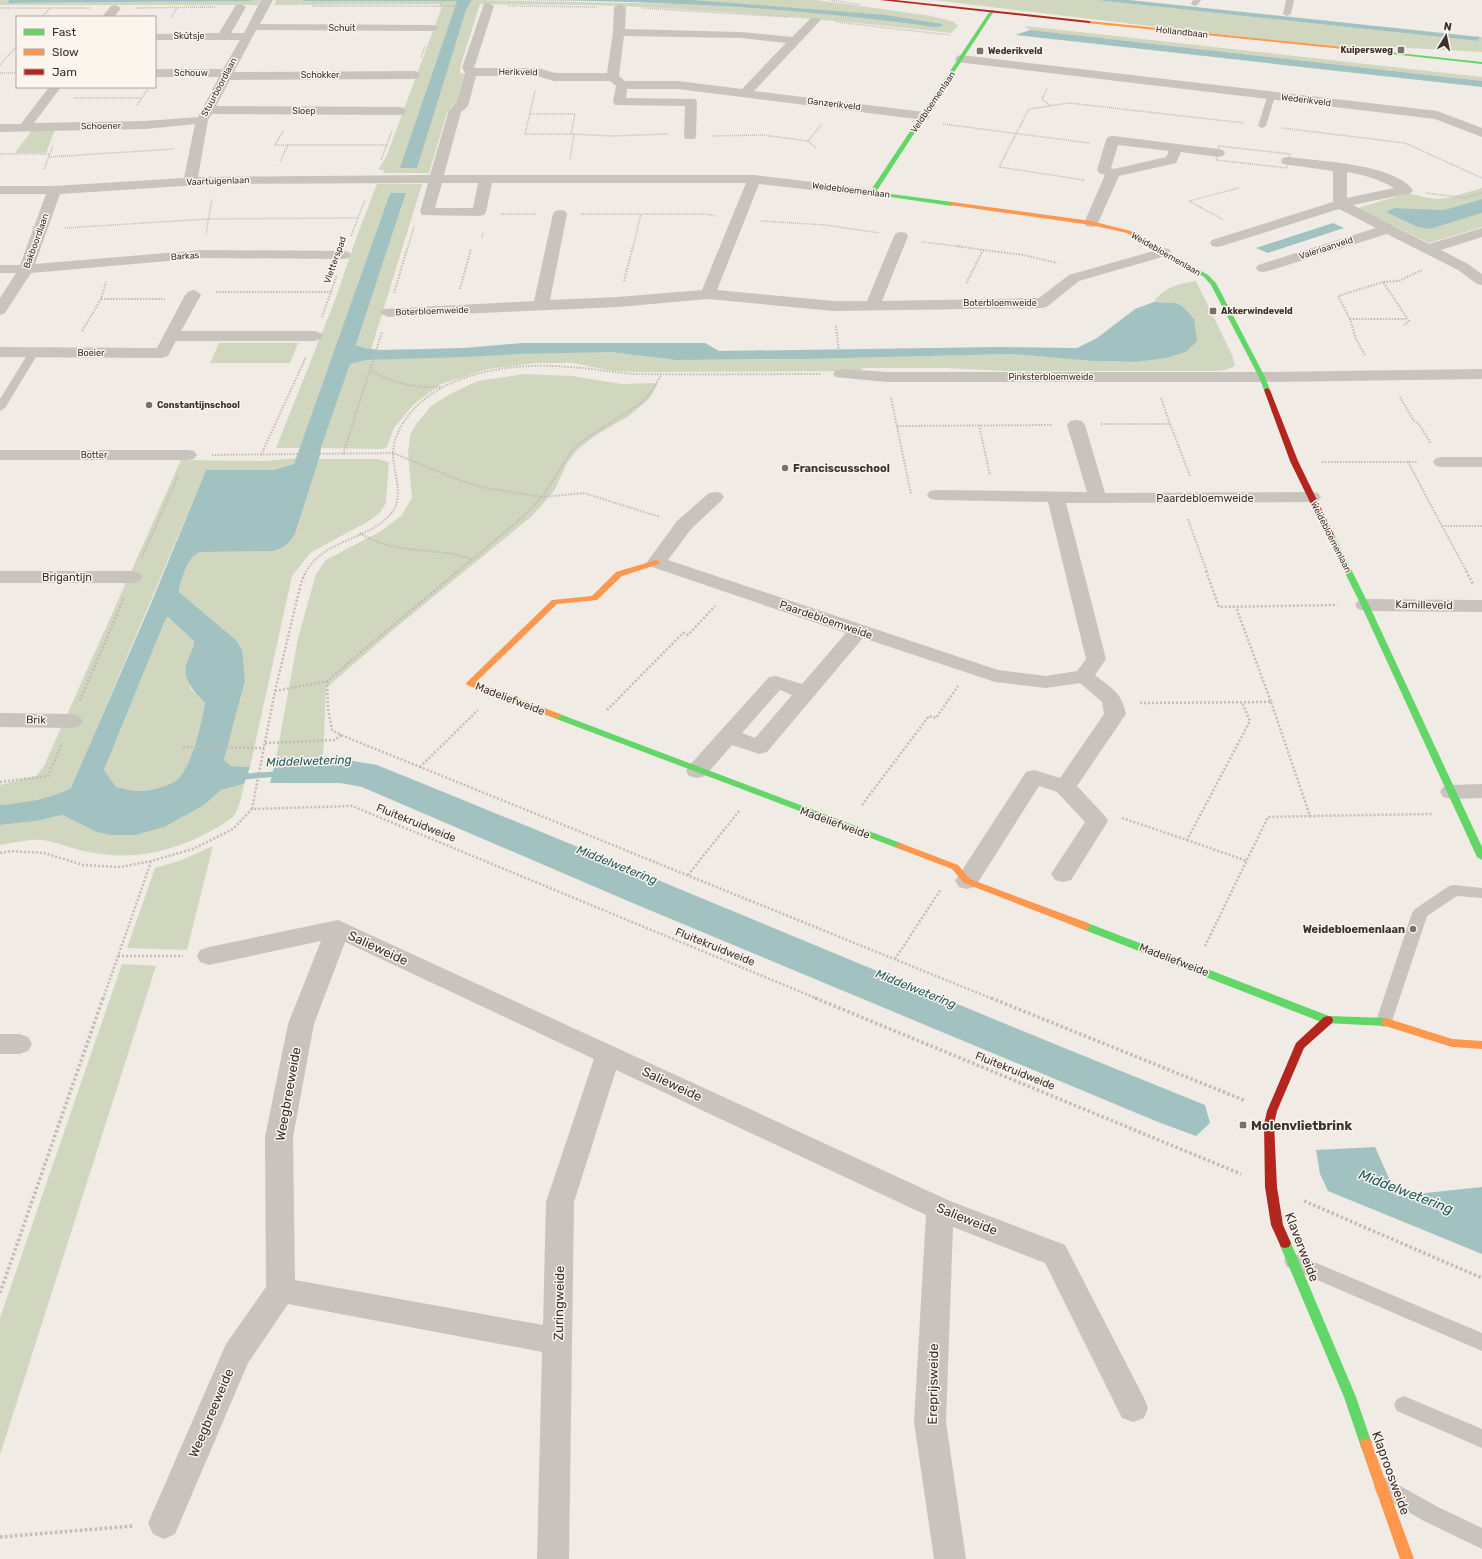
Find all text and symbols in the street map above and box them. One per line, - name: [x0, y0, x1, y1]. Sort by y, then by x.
- legend: [16, 16, 156, 88]
- north arrow: [1426, 16, 1466, 56]
- text: N: [1443, 20, 1453, 34]
- street label: Schuit: [328, 23, 356, 33]
- street label: Hollandbaan: [1155, 24, 1209, 40]
- text: Fast: [52, 25, 76, 39]
- street label: Skûtsje: [173, 31, 205, 41]
- text: Slow: [52, 45, 79, 59]
- place label: Kuipersweg: [1340, 45, 1393, 56]
- marker: Kuipersweg: [1396, 45, 1406, 55]
- marker: Wederikveld: [975, 46, 985, 56]
- place label: Wederikveld: [988, 46, 1043, 56]
- street label: Stuurboordlaan: [199, 56, 239, 118]
- text: Jam: [52, 65, 77, 79]
- street label: Herikveld: [498, 67, 538, 77]
- street label: Schouw: [174, 68, 208, 78]
- street label: Veldbloemenlaan: [909, 69, 957, 135]
- street label: Schokker: [301, 70, 340, 80]
- street label: Wederikveld: [1281, 92, 1331, 108]
- street label: Ganzerikveld: [807, 96, 861, 112]
- street label: Sloep: [292, 106, 316, 116]
- street label: Schoener: [81, 121, 122, 131]
- street label: Vaartuigenlaan: [186, 175, 250, 187]
- street label: Weidebloemenlaan: [811, 180, 891, 200]
- street label: Bakboordlaan: [21, 212, 51, 270]
- street label: Weidebloemenlaan: [1130, 230, 1202, 278]
- street label: Vletterspad: [322, 235, 348, 285]
- street label: Valeriaanveld: [1298, 235, 1354, 261]
- street label: Barkas: [170, 250, 200, 262]
- street label: Boterbloemweide: [963, 298, 1037, 308]
- street label: Boterbloemweide: [395, 305, 469, 317]
- marker: Akkerwindeveld: [1208, 306, 1218, 316]
- place label: Akkerwindeveld: [1221, 306, 1293, 316]
- street label: Boeier: [78, 348, 105, 358]
- street label: Pinksterbloemweide: [1009, 372, 1093, 382]
- marker: Constantijnschool: [144, 400, 154, 410]
- place label: Constantijnschool: [157, 400, 240, 410]
- street label: Botter: [81, 450, 108, 460]
- place label: Franciscusschool: [793, 462, 890, 475]
- marker: Franciscusschool: [780, 463, 790, 473]
- street label: Paardebloemweide: [1156, 492, 1254, 505]
- street label: Weidebloemenlaan: [1309, 500, 1353, 574]
- street label: Brigantijn: [42, 571, 92, 584]
- street label: Paardebloemweide: [778, 598, 874, 642]
- street label: Kamilleveld: [1395, 598, 1453, 612]
- street label: Madeliefweide: [473, 680, 547, 718]
- street label: Brik: [26, 713, 46, 727]
- water label: Middelwetering: [266, 753, 352, 769]
- street label: Fluitekruidweide: [374, 801, 458, 845]
- street label: Madeliefweide: [798, 804, 872, 842]
- water label: Middelwetering: [575, 842, 659, 888]
- place label: Weidebloemenlaan: [1303, 923, 1405, 936]
- marker: Weidebloemenlaan: [1408, 924, 1418, 934]
- street label: Fluitekruidweide: [673, 925, 757, 969]
- street label: Salieweide: [346, 928, 410, 968]
- street label: Madeliefweide: [1137, 941, 1211, 979]
- water label: Middelwetering: [874, 966, 958, 1012]
- street label: Weegbreeweide: [272, 1046, 305, 1142]
- street label: Fluitekruidweide: [973, 1049, 1057, 1093]
- street label: Salieweide: [640, 1064, 704, 1104]
- place label: Molenvlietbrink: [1251, 1118, 1352, 1133]
- marker: Molenvlietbrink: [1238, 1120, 1248, 1130]
- water label: Middelwetering: [1356, 1166, 1456, 1218]
- street label: Salieweide: [934, 1200, 1000, 1238]
- street label: Klaverweide: [1282, 1210, 1322, 1284]
- street label: Zuringweide: [551, 1265, 568, 1341]
- street label: Ereprijsweide: [925, 1343, 941, 1425]
- street label: Weegbreeweide: [186, 1366, 237, 1460]
- street label: Klaproosweide: [1369, 1429, 1413, 1517]

